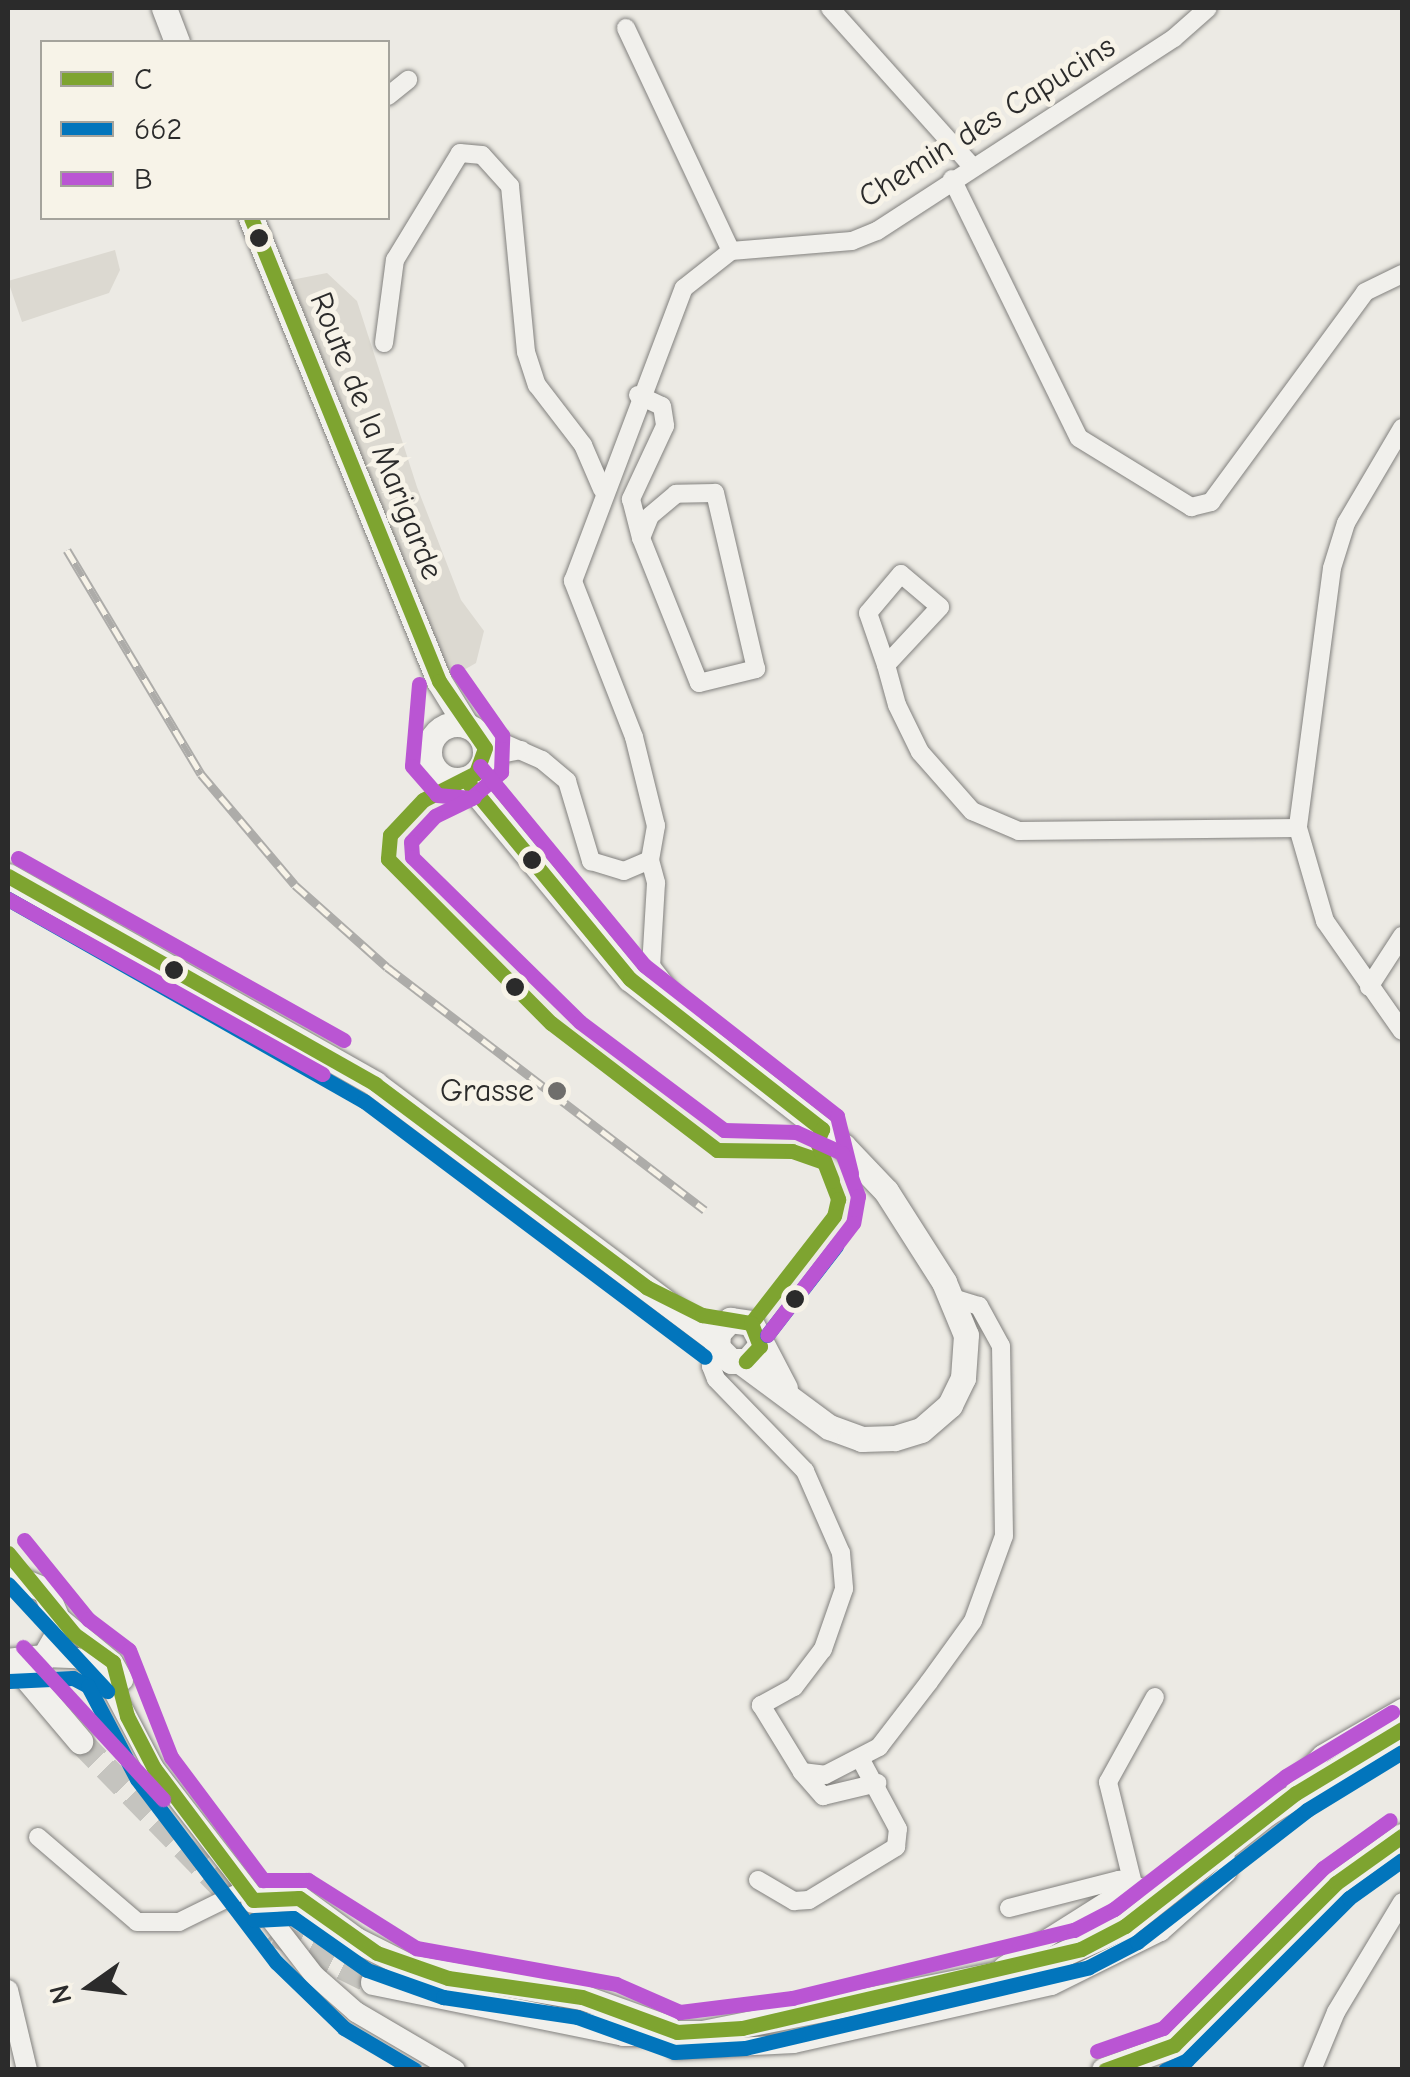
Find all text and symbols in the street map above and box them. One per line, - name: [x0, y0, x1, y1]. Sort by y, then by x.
- street label: Chemin des Capucins: [852, 28, 1122, 216]
- legend: [40, 40, 390, 220]
- text: C: [134, 62, 152, 97]
- text: 662: [134, 112, 182, 147]
- text: B: [134, 162, 153, 197]
- unlabelled marker: [249, 228, 269, 248]
- street label: Route de la Marigarde: [301, 287, 451, 585]
- unlabelled marker: [522, 850, 542, 870]
- unlabelled marker: [164, 960, 184, 980]
- unlabelled marker: [505, 977, 525, 997]
- place label: Grasse: [440, 1072, 534, 1110]
- marker: Grasse: [544, 1078, 570, 1104]
- unlabelled marker: [785, 1289, 805, 1309]
- north arrow: [40, 1937, 140, 2037]
- text: N: [43, 1982, 79, 2007]

